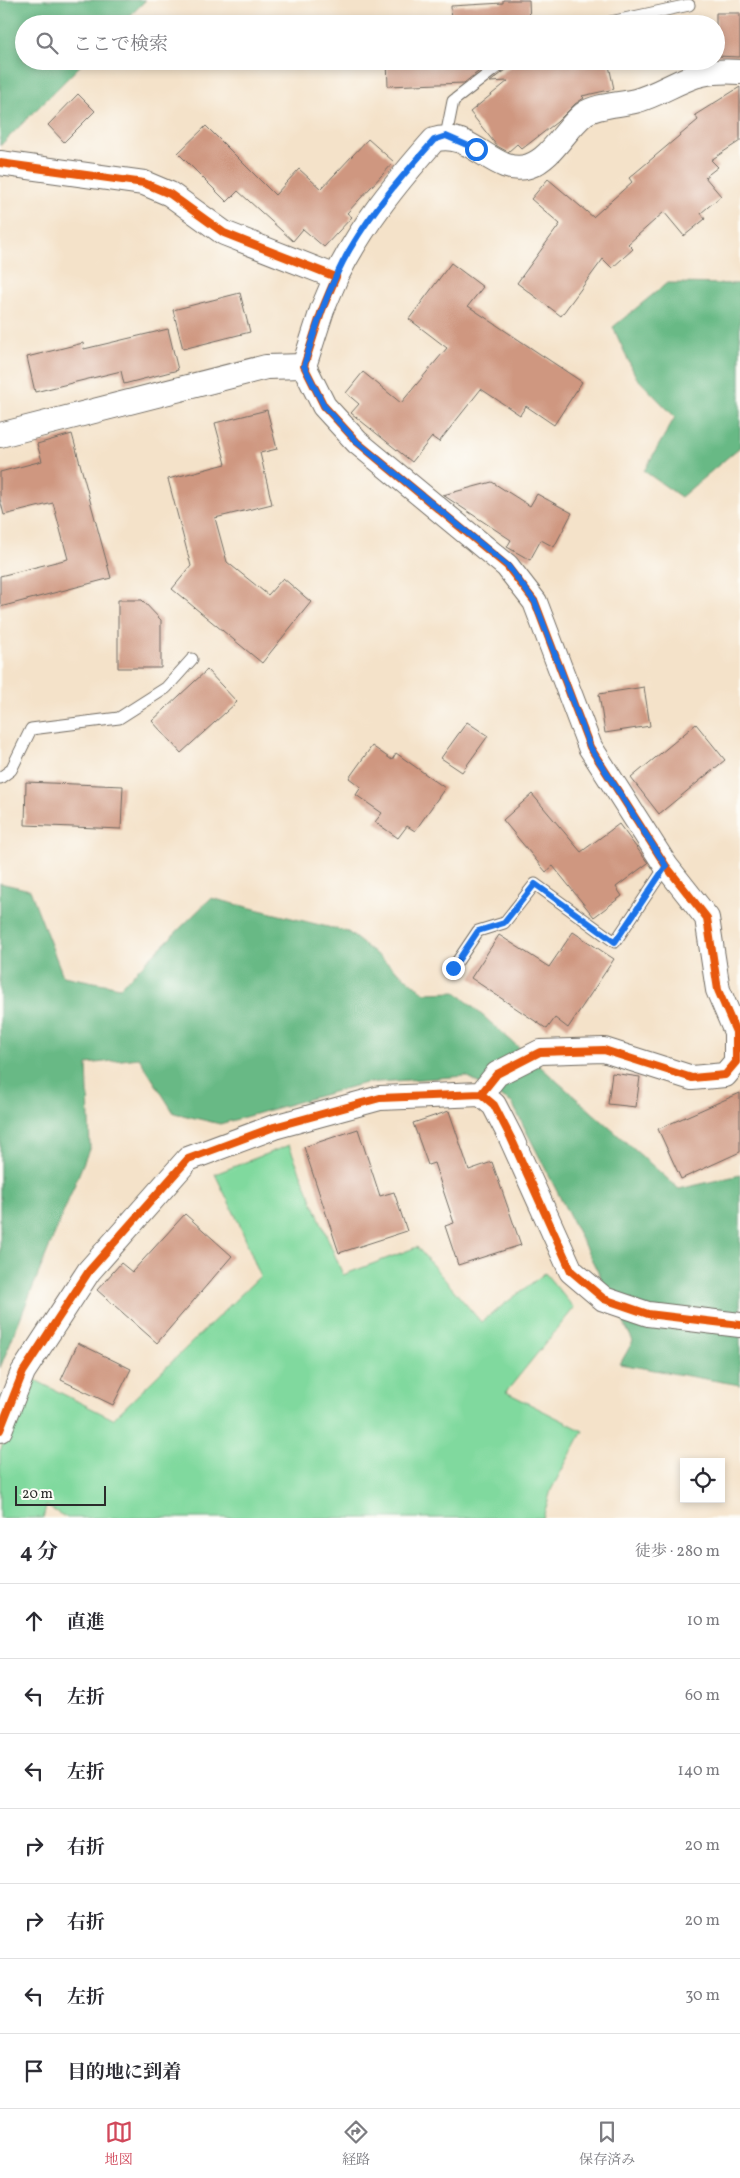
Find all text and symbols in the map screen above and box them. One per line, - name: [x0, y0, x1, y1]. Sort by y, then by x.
- search box: [15, 15, 725, 70]
- icon: search: [33, 29, 61, 57]
- text: ここで検索: [73, 32, 168, 58]
- route start: [465, 138, 488, 161]
- route end: [442, 957, 465, 980]
- map controls: [680, 1458, 725, 1503]
- button: locate: [680, 1458, 725, 1503]
- scale bar: [15, 1483, 106, 1506]
- text: 20 m: [22, 1485, 53, 1504]
- text: 4 分: [20, 1538, 58, 1567]
- text: 徒歩 · 280 m: [635, 1541, 720, 1563]
- icon: ahead: [20, 1607, 48, 1635]
- text: 直進: [67, 1610, 105, 1636]
- text: 10 m: [687, 1610, 720, 1632]
- icon: left: [20, 1682, 48, 1710]
- text: 左折: [67, 1685, 105, 1711]
- text: 60 m: [685, 1685, 720, 1707]
- icon: left: [20, 1757, 48, 1785]
- text: 左折: [67, 1760, 105, 1786]
- text: 140 m: [678, 1760, 720, 1782]
- icon: right: [20, 1832, 48, 1860]
- text: 右折: [67, 1835, 105, 1861]
- text: 20 m: [685, 1835, 720, 1857]
- icon: right: [20, 1907, 48, 1935]
- text: 右折: [67, 1910, 105, 1936]
- text: 20 m: [685, 1910, 720, 1932]
- icon: left: [20, 1982, 48, 2010]
- text: 左折: [67, 1985, 105, 2011]
- text: 30 m: [685, 1985, 720, 2007]
- icon: arrive: [20, 2057, 48, 2085]
- text: 目的地に到着: [67, 2060, 181, 2086]
- tab: 地図: [105, 2118, 133, 2170]
- tab: 経路: [342, 2118, 370, 2170]
- tab: 保存済み: [579, 2118, 635, 2170]

